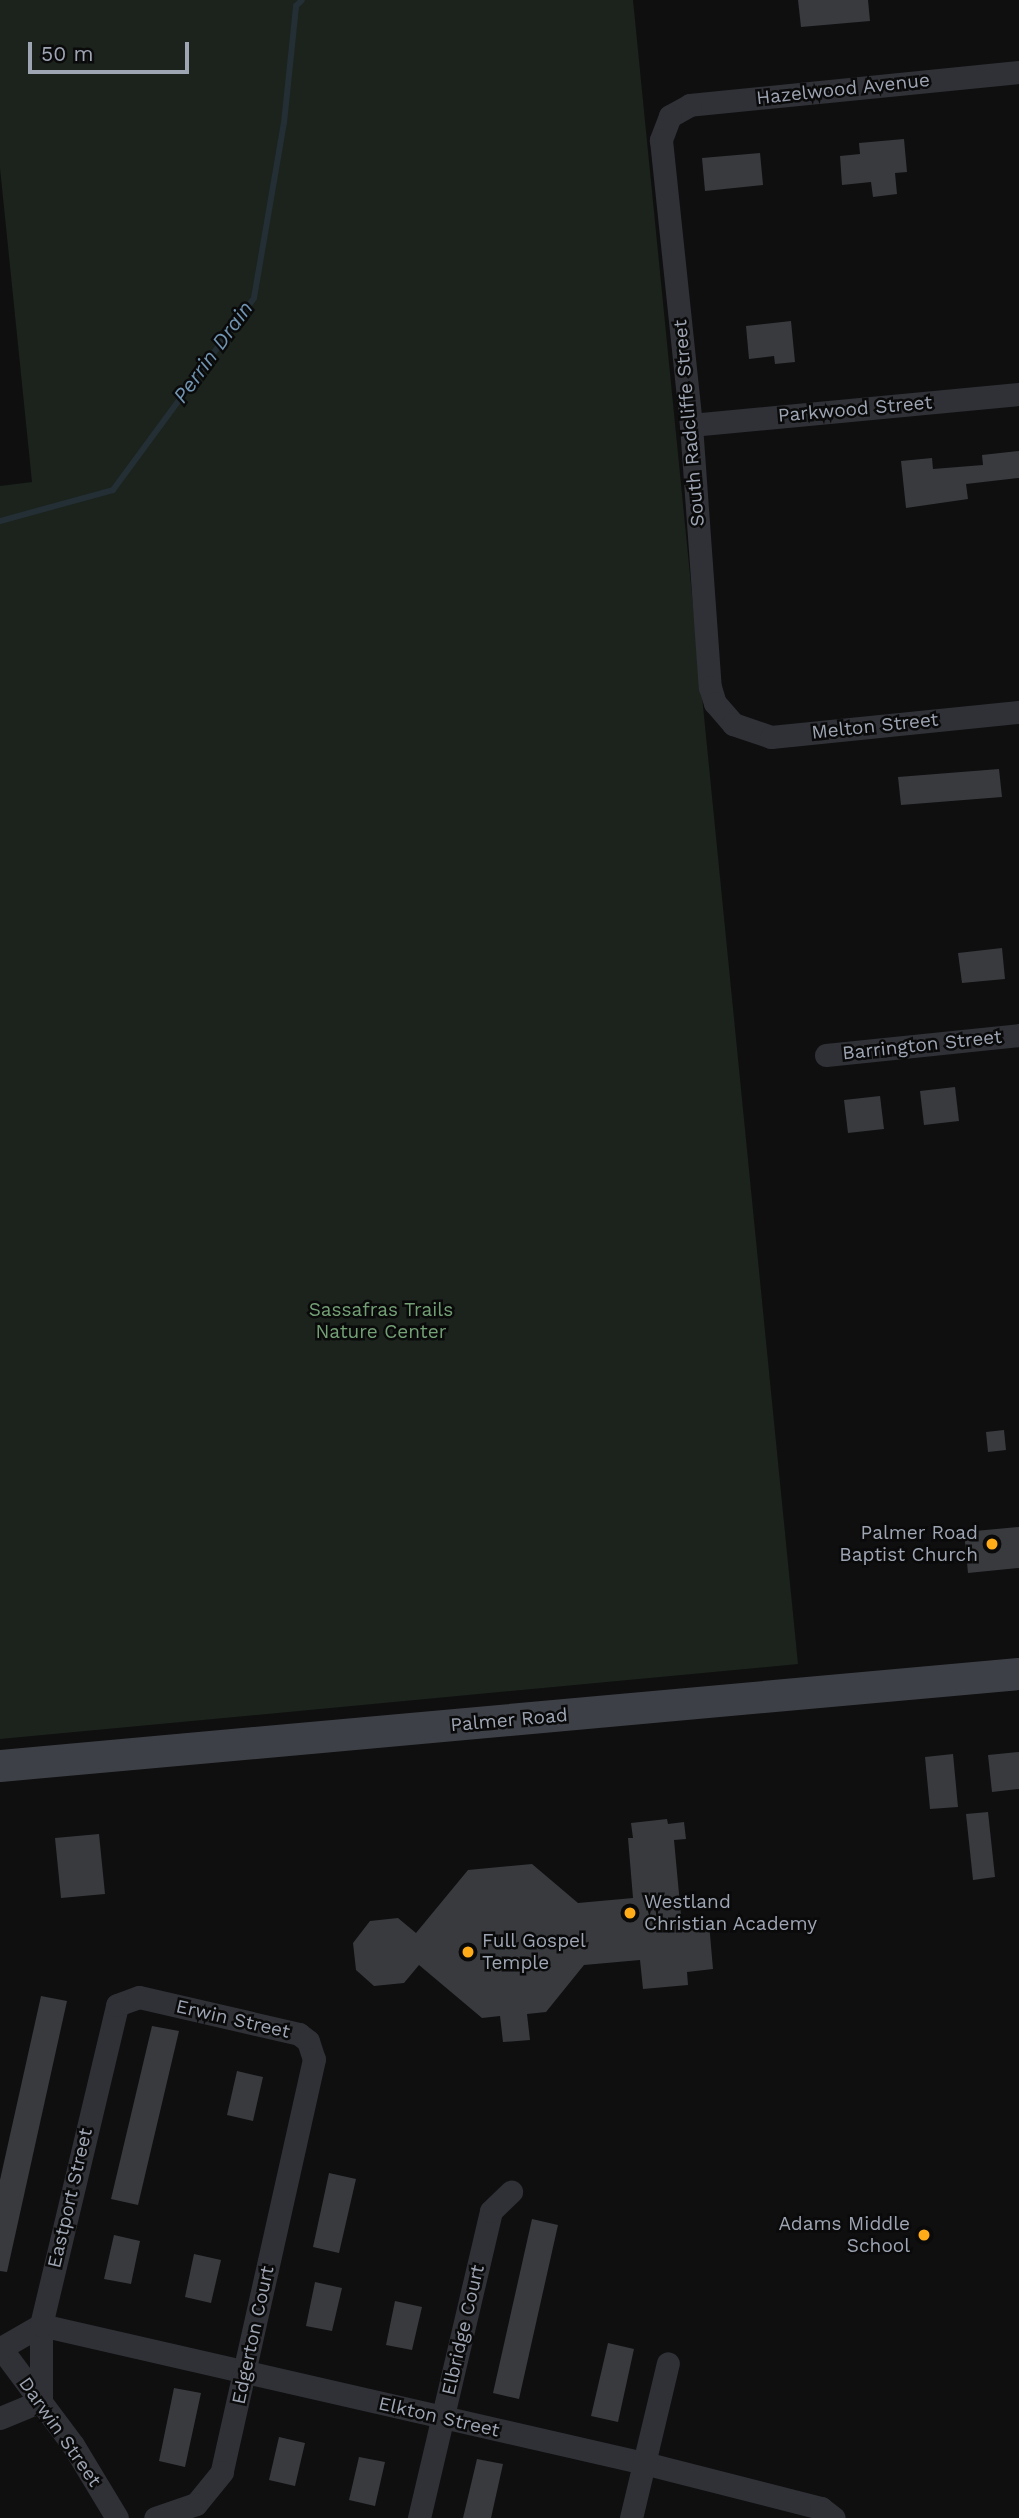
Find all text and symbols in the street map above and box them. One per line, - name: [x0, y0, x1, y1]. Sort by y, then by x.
- scale bar: [32, 28, 192, 72]
- text: 50 m: [41, 41, 93, 66]
- street label: Hazelwood Avenue: [755, 69, 931, 109]
- water label: Perrin Drain: [168, 296, 258, 408]
- street label: South Radcliffe Street: [669, 319, 709, 527]
- street label: Parkwood Street: [777, 391, 933, 427]
- street label: Melton Street: [811, 708, 939, 744]
- street label: Barrington Street: [841, 1025, 1003, 1065]
- park label: Sassafras Trails Nature Center: [309, 1299, 453, 1343]
- place label: Palmer Road Baptist Church: [839, 1522, 978, 1566]
- marker: Palmer Road Baptist Church: [984, 1536, 1000, 1552]
- street label: Palmer Road: [449, 1704, 569, 1736]
- place label: Westland Christian Academy: [644, 1891, 818, 1935]
- marker: Westland Christian Academy: [622, 1905, 638, 1921]
- place label: Full Gospel Temple: [482, 1930, 586, 1974]
- marker: Full Gospel Temple: [460, 1944, 476, 1960]
- street label: Erwin Street: [174, 1995, 292, 2043]
- street label: Eastport Street: [43, 2126, 97, 2270]
- place label: Adams Middle School: [778, 2213, 910, 2257]
- marker: Adams Middle School: [916, 2227, 932, 2243]
- street label: Elbridge Court: [437, 2262, 489, 2398]
- street label: Edgerton Court: [227, 2264, 279, 2406]
- street label: Darwin Street: [14, 2373, 106, 2491]
- street label: Elkton Street: [376, 2392, 502, 2442]

